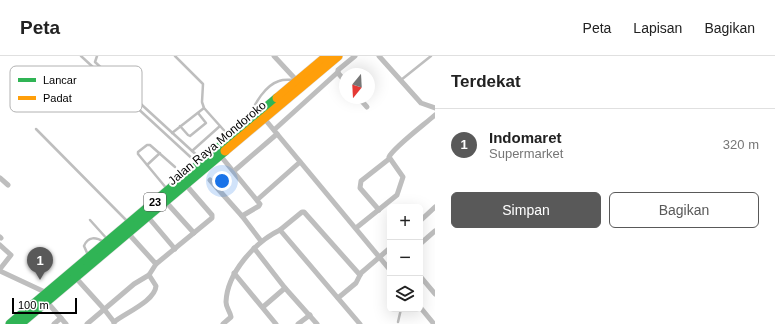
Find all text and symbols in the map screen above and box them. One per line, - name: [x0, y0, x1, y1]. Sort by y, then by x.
- text: Peta: [20, 17, 60, 38]
- text: Peta: [583, 20, 611, 36]
- text: Lapisan: [633, 20, 682, 36]
- text: Bagikan: [704, 20, 755, 36]
- legend: [10, 66, 142, 112]
- north arrow: [339, 68, 375, 104]
- text: Terdekat: [451, 72, 521, 91]
- text: Lancar: [43, 74, 77, 86]
- text: Padat: [43, 92, 72, 104]
- street label: Jalan Raya Mondoroko: [165, 98, 269, 188]
- text: Indomaret: [489, 129, 562, 146]
- text: 1: [460, 137, 468, 152]
- text: 320 m: [723, 137, 759, 152]
- text: Supermarket: [489, 146, 563, 161]
- your location: [212, 171, 232, 191]
- button: Simpan: [451, 192, 601, 228]
- button: Bagikan: [609, 192, 759, 228]
- road number: 23: [144, 193, 166, 211]
- map controls: [387, 204, 423, 312]
- button: +: [387, 204, 423, 240]
- button: −: [387, 240, 423, 276]
- pin: 1: [27, 247, 53, 280]
- button: layers: [387, 276, 423, 312]
- scale bar: [12, 296, 77, 315]
- text: 100 m: [18, 299, 49, 311]

